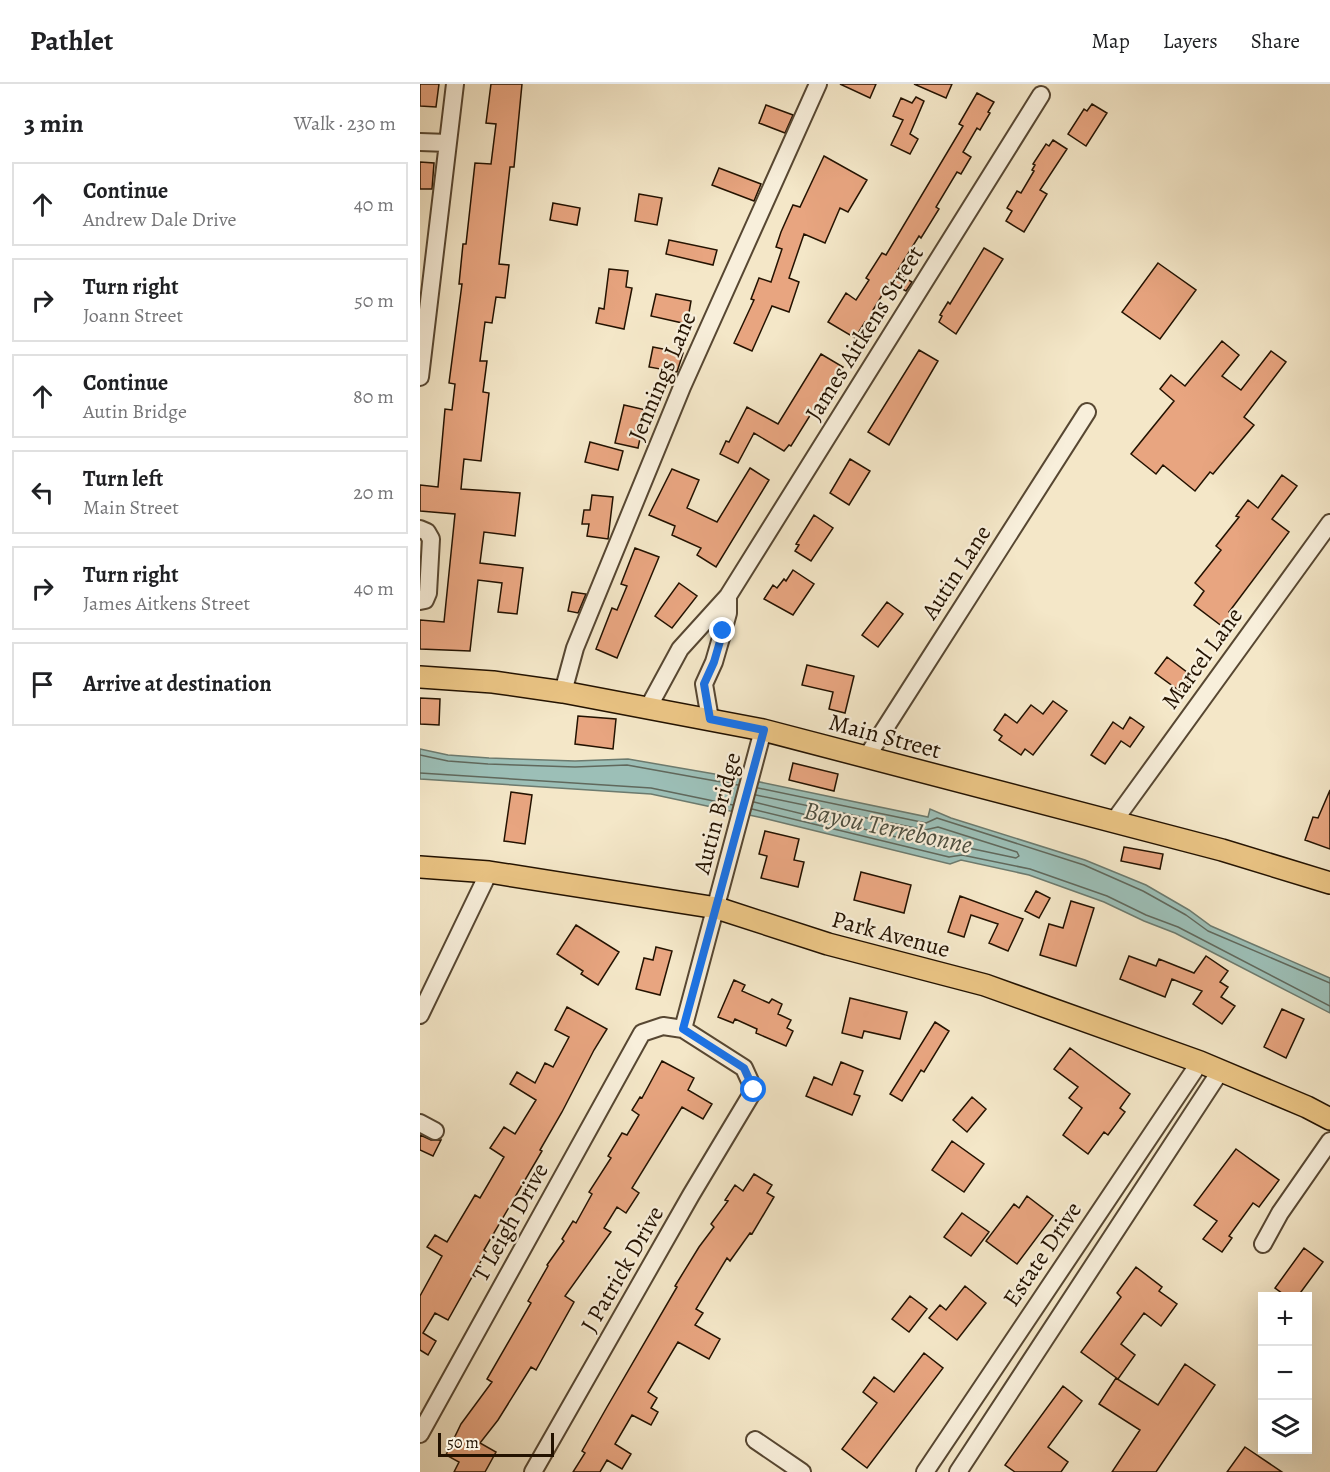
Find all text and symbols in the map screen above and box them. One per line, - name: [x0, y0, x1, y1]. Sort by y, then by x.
- text: Pathlet: [30, 22, 113, 60]
- text: Map: [1091, 27, 1130, 55]
- text: Layers: [1163, 27, 1218, 55]
- text: Share: [1251, 27, 1300, 55]
- text: 3 min: [24, 106, 84, 141]
- text: Walk · 230 m: [294, 110, 396, 137]
- text: Continue: [83, 176, 168, 206]
- icon: ahead: [26, 188, 59, 221]
- text: 40 m: [354, 191, 394, 218]
- text: Andrew Dale Drive: [83, 206, 237, 233]
- street label: James Aitkens Street: [797, 239, 931, 426]
- text: Turn right: [83, 272, 179, 302]
- icon: right: [26, 284, 59, 317]
- text: 50 m: [354, 287, 394, 314]
- text: Joann Street: [83, 302, 183, 329]
- street label: Jennings Lane: [620, 306, 704, 446]
- text: Continue: [83, 368, 168, 398]
- icon: ahead: [26, 380, 59, 413]
- text: 80 m: [353, 383, 394, 410]
- text: Autin Bridge: [83, 398, 187, 425]
- text: Turn left: [83, 464, 163, 494]
- icon: left: [26, 476, 59, 509]
- text: 20 m: [353, 479, 394, 506]
- text: Main Street: [83, 494, 179, 521]
- street label: Autin Lane: [913, 519, 998, 626]
- text: Turn right: [83, 560, 179, 590]
- icon: right: [26, 572, 59, 605]
- text: 40 m: [354, 575, 394, 602]
- text: James Aitkens Street: [83, 590, 250, 617]
- street label: Marcel Lane: [1154, 601, 1250, 715]
- route end: [709, 617, 735, 643]
- icon: arrive: [26, 668, 59, 701]
- text: Arrive at destination: [83, 669, 272, 699]
- street label: Main Street: [825, 706, 945, 766]
- street label: Autin Bridge: [685, 749, 749, 878]
- water label: Bayou Terrebonne: [801, 793, 975, 862]
- street label: Park Avenue: [828, 903, 954, 965]
- route start: [740, 1076, 766, 1102]
- street label: T Leigh Drive: [464, 1157, 556, 1287]
- street label: Estate Drive: [995, 1195, 1089, 1313]
- street label: J Patrick Drive: [573, 1200, 671, 1338]
- map controls: [1258, 1292, 1312, 1454]
- button: +: [1258, 1292, 1312, 1346]
- button: −: [1258, 1346, 1312, 1400]
- button: layers: [1258, 1400, 1312, 1454]
- scale bar: [438, 1430, 554, 1458]
- text: 50 m: [447, 1432, 479, 1454]

